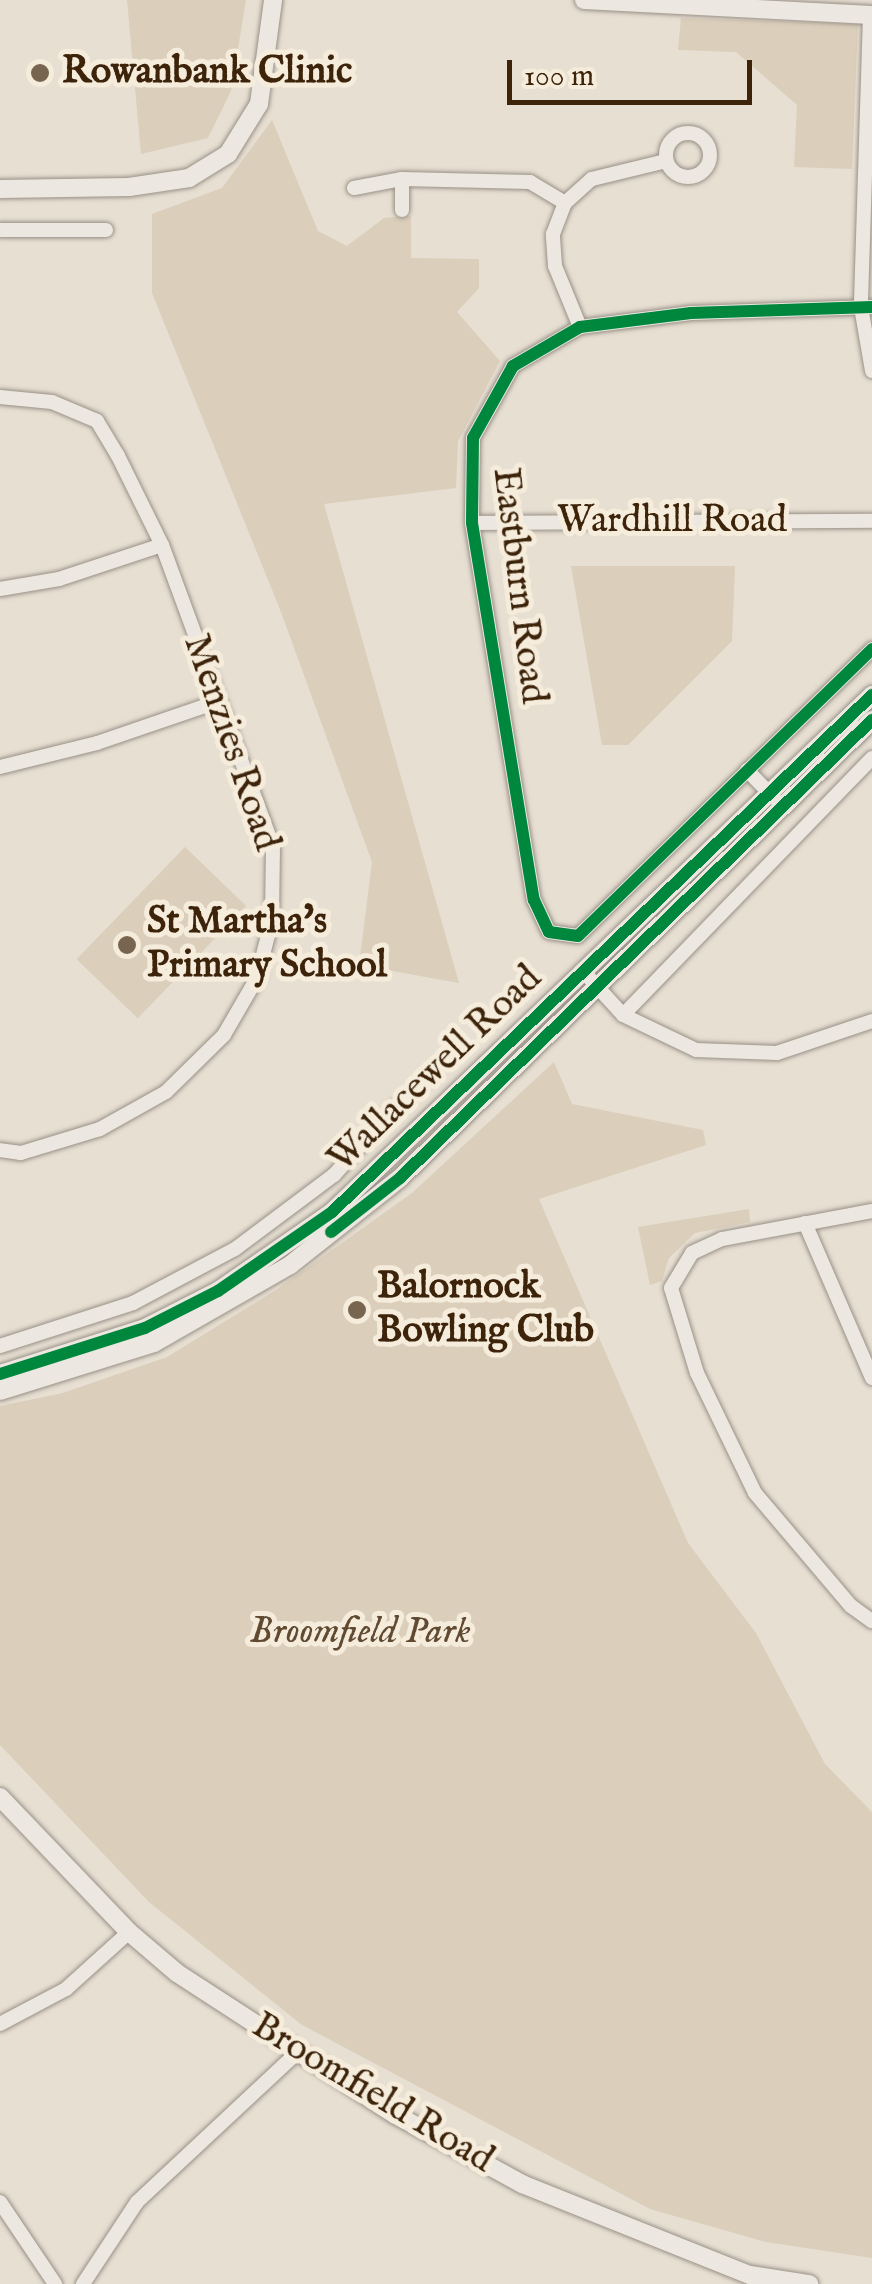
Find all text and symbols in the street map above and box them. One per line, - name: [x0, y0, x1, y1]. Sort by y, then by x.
- scale bar: [512, 40, 757, 102]
- place label: Rowanbank Clinic: [62, 50, 352, 96]
- text: 100 m: [524, 58, 594, 96]
- marker: Rowanbank Clinic: [27, 60, 53, 86]
- street label: Eastburn Road: [481, 465, 555, 707]
- street label: Wardhill Road: [557, 499, 787, 545]
- street label: Menzies Road: [172, 629, 288, 857]
- place label: St Martha's Primary School: [147, 900, 387, 989]
- marker: St Martha's Primary School: [116, 934, 138, 956]
- street label: Wallacewell Road: [320, 957, 552, 1183]
- place label: Balornock Bowling Club: [377, 1265, 594, 1355]
- marker: Balornock Bowling Club: [346, 1299, 368, 1321]
- park label: Broomfield Park: [249, 1610, 471, 1656]
- street label: Broomfield Road: [243, 2004, 501, 2184]

